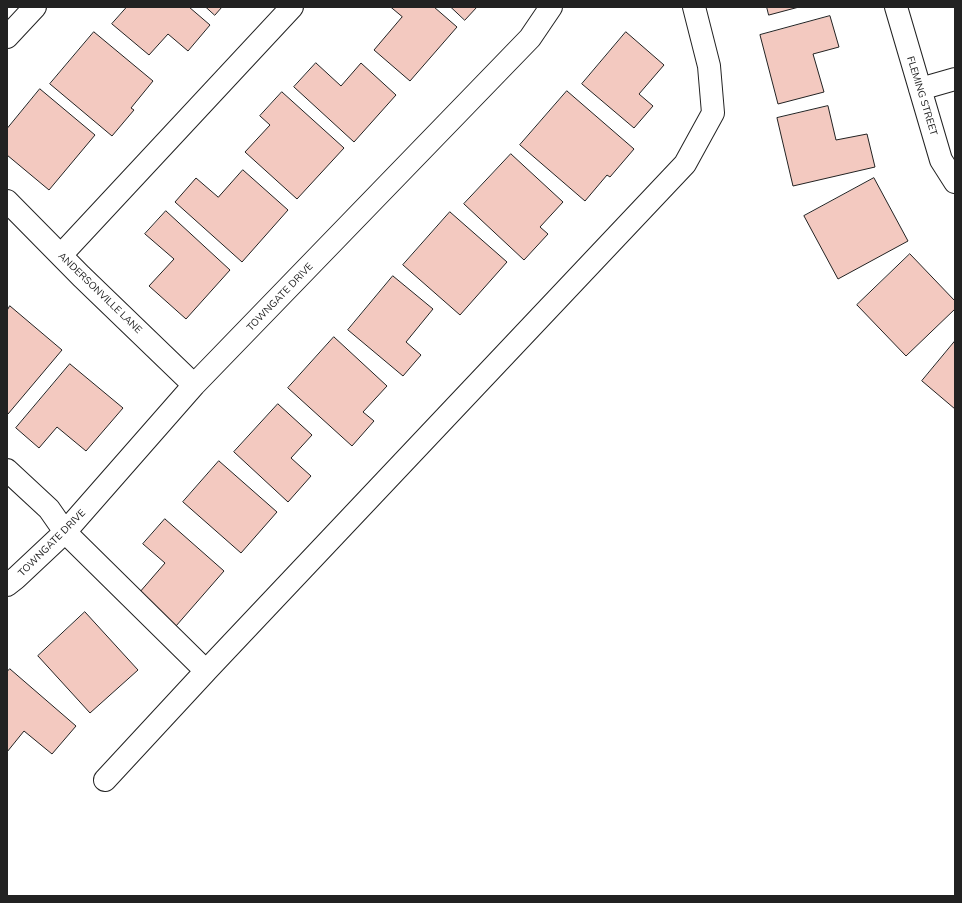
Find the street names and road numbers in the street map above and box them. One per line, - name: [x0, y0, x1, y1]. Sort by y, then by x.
- street label: FLEMING STREET: [904, 55, 940, 137]
- street label: ANDERSONVILLE LANE: [56, 250, 144, 336]
- street label: TOWNGATE DRIVE: [244, 260, 316, 334]
- street label: TOWNGATE DRIVE: [16, 507, 88, 579]

